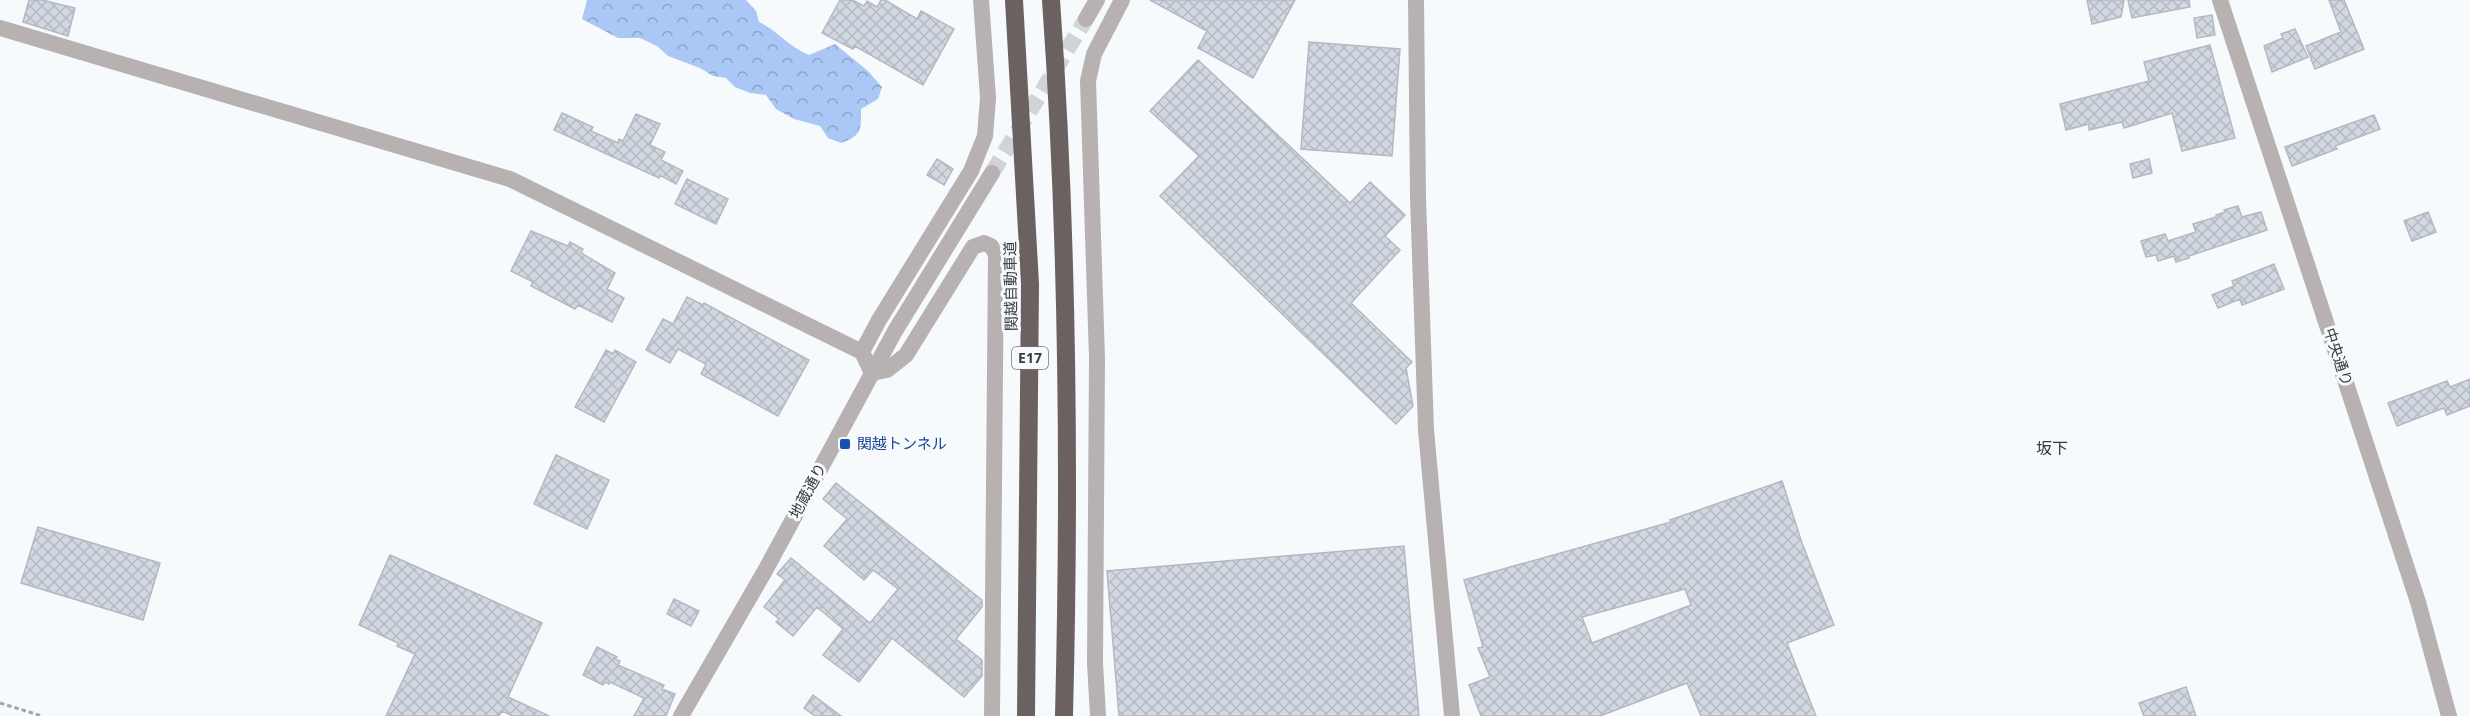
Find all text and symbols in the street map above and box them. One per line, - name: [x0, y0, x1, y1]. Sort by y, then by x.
- street label: 関越自動車道: [999, 241, 1021, 331]
- street label: 中央通り: [2320, 325, 2358, 388]
- road number: E17: [1012, 347, 1048, 369]
- place label: 関越トンネル: [857, 433, 947, 453]
- marker: 関越トンネル: [838, 437, 852, 451]
- district label: 坂下: [2036, 437, 2068, 459]
- street label: 地蔵通り: [784, 459, 830, 522]

